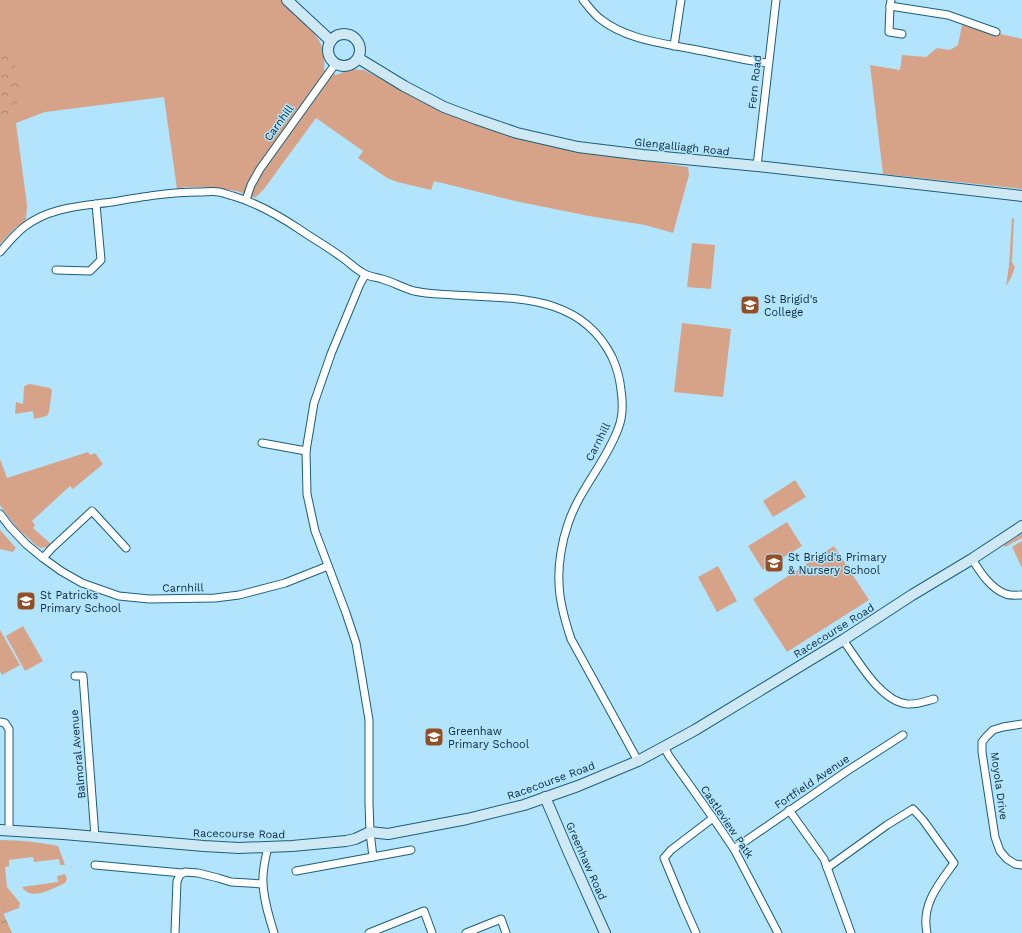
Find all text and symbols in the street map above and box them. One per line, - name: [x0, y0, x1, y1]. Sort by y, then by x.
- street label: Fern Road: [746, 54, 764, 110]
- street label: Carnhill: [262, 102, 297, 144]
- street label: Glengalliagh Road: [634, 136, 730, 158]
- place label: St Brigid's College: [764, 293, 818, 319]
- school or university icon: St Brigid's College: [739, 294, 761, 316]
- street label: Carnhill: [583, 420, 614, 463]
- place label: St Brigid's Primary & Nursery School: [788, 551, 887, 577]
- school or university icon: St Brigid's Primary & Nursery School: [763, 552, 785, 574]
- street label: Carnhill: [162, 581, 205, 595]
- place label: St Patricks Primary School: [40, 589, 122, 615]
- school or university icon: St Patricks Primary School: [15, 590, 37, 612]
- street label: Racecourse Road: [791, 601, 877, 661]
- street label: Balmoral Avenue: [68, 709, 88, 799]
- place label: Greenhaw Primary School: [448, 725, 530, 751]
- school or university icon: Greenhaw Primary School: [423, 726, 445, 748]
- street label: Moyola Drive: [988, 751, 1010, 821]
- street label: Fortfield Avenue: [772, 752, 852, 812]
- street label: Racecourse Road: [505, 759, 597, 803]
- street label: Castleview Patk: [698, 783, 756, 861]
- street label: Greenhaw Road: [563, 820, 609, 902]
- street label: Racecourse Road: [193, 827, 285, 841]

